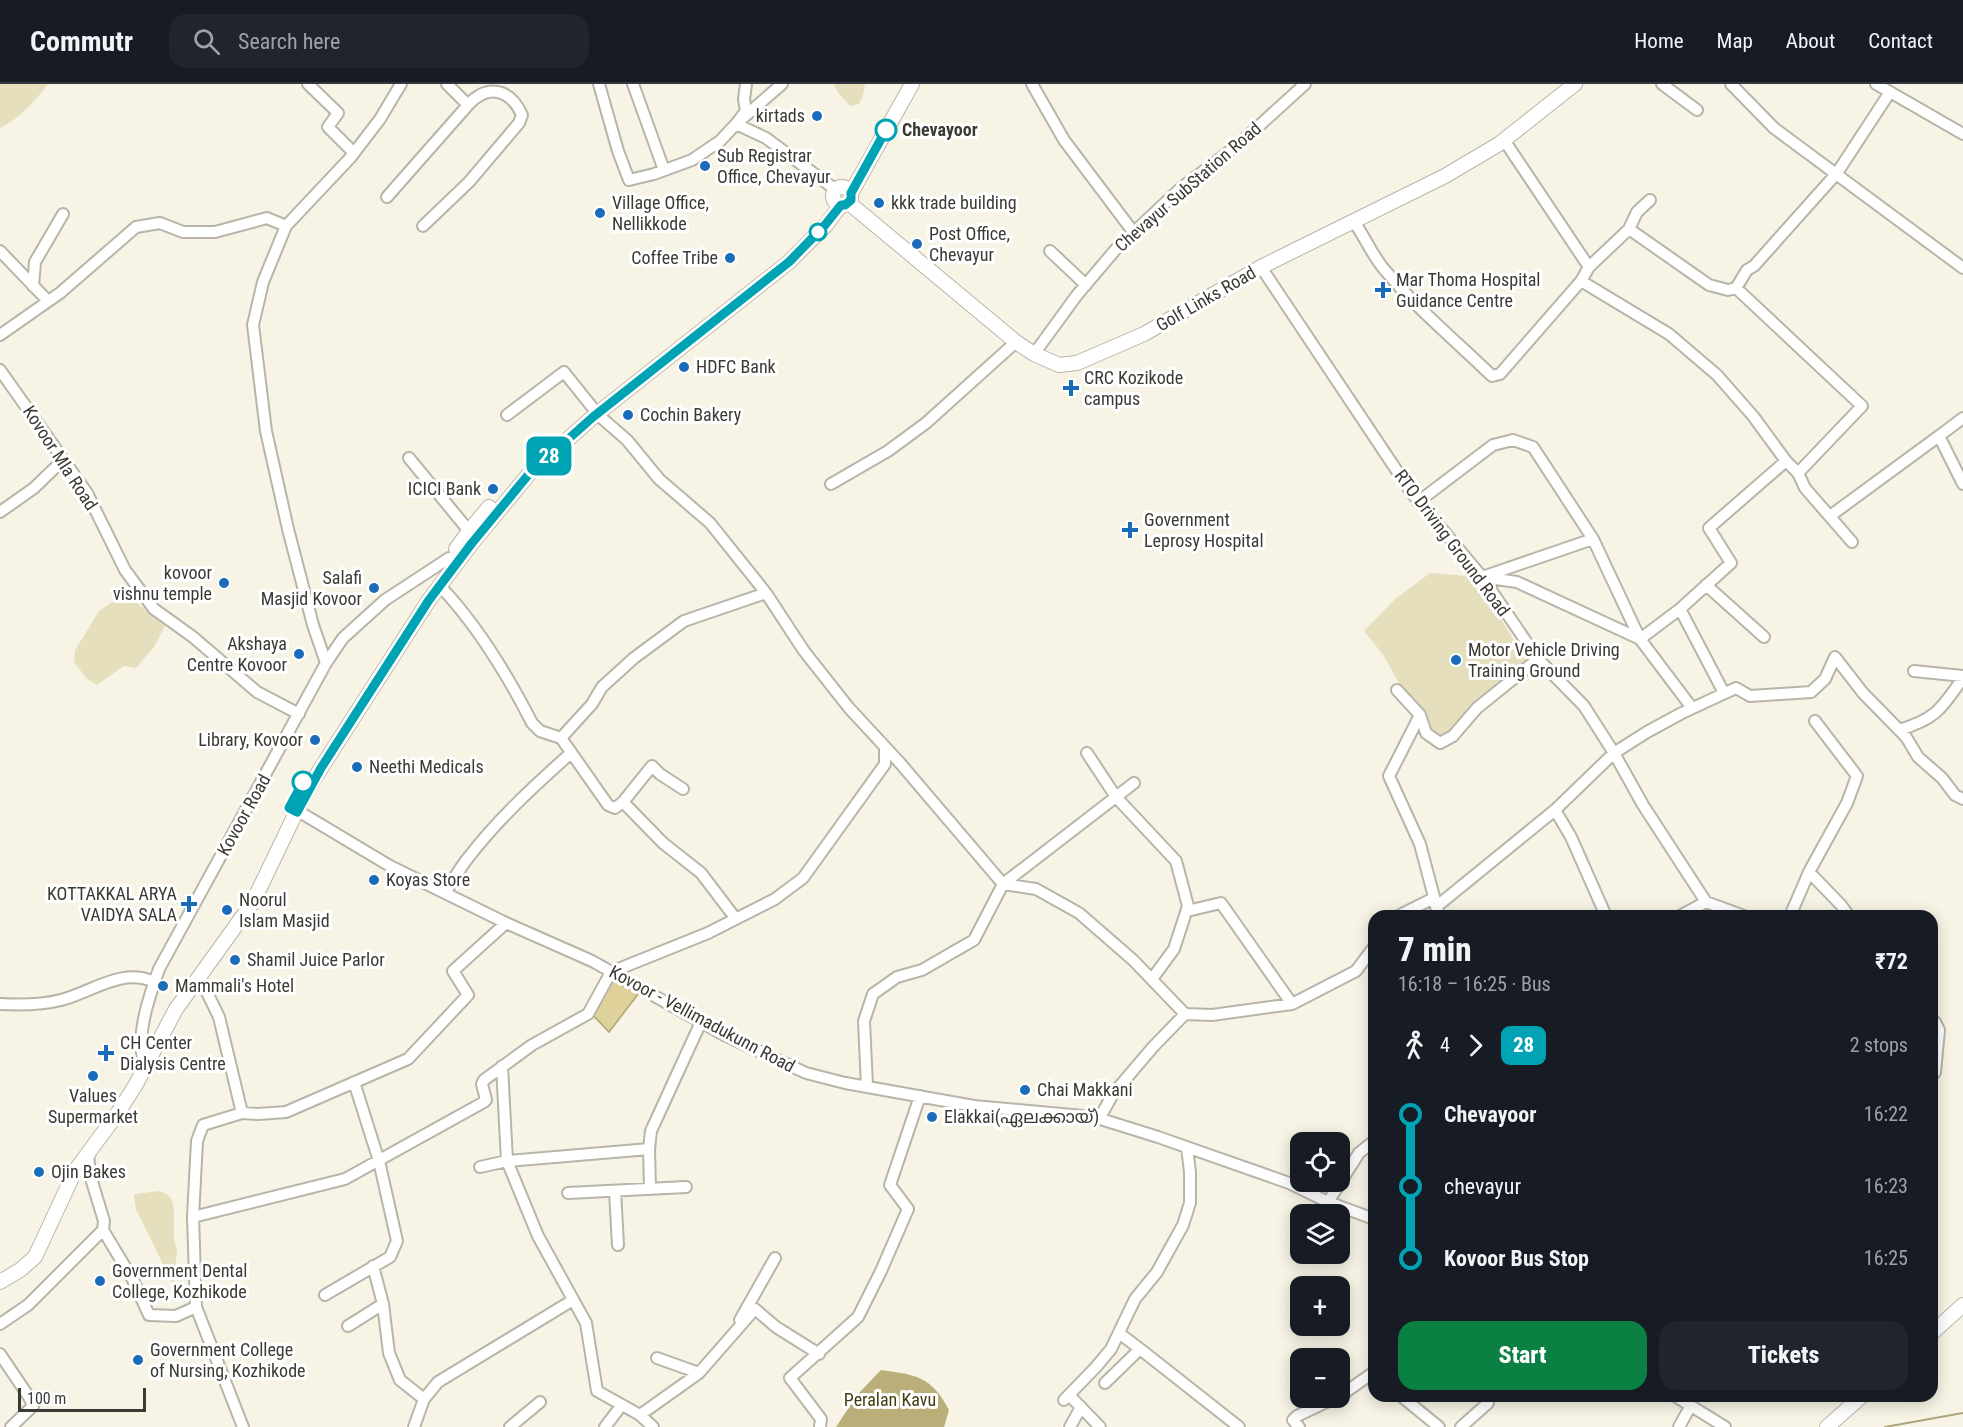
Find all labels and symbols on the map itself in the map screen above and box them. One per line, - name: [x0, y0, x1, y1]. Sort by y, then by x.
- place label: kirtads: [756, 105, 805, 126]
- marker: kirtads: [810, 109, 824, 123]
- street label: Chevayur SubStation Road: [1110, 117, 1265, 256]
- marker: Chevayoor: [875, 119, 897, 141]
- place label: Chevayoor: [902, 119, 978, 140]
- place label: Sub Registrar Office, Chevayur: [717, 145, 831, 187]
- marker: Sub Registrar Office, Chevayur: [698, 159, 712, 173]
- place label: Village Office, Nellikkode: [612, 192, 709, 234]
- place label: kkk trade building: [891, 192, 1017, 213]
- marker: kkk trade building: [872, 196, 886, 210]
- marker: Village Office, Nellikkode: [593, 206, 607, 220]
- unlabelled marker: [809, 223, 827, 241]
- place label: Post Office, Chevayur: [929, 223, 1010, 265]
- marker: Post Office, Chevayur: [910, 237, 924, 251]
- place label: Coffee Tribe: [631, 247, 718, 268]
- marker: Coffee Tribe: [723, 251, 737, 265]
- street label: Golf Links Road: [1152, 262, 1259, 336]
- place label: Mar Thoma Hospital Guidance Centre: [1396, 269, 1540, 311]
- marker: Mar Thoma Hospital Guidance Centre: [1374, 281, 1392, 299]
- place label: HDFC Bank: [696, 356, 776, 377]
- marker: HDFC Bank: [677, 360, 691, 374]
- place label: CRC Kozikode campus: [1084, 367, 1183, 409]
- marker: CRC Kozikode campus: [1062, 379, 1080, 397]
- street label: Kovoor Mla Road: [19, 402, 102, 514]
- place label: Cochin Bakery: [640, 404, 742, 425]
- marker: Cochin Bakery: [621, 408, 635, 422]
- line badge: 28: [522, 436, 576, 476]
- street label: RTO Driving Ground Road: [1390, 465, 1514, 620]
- place label: ICICI Bank: [408, 478, 481, 499]
- marker: ICICI Bank: [486, 482, 500, 496]
- place label: Government Leprosy Hospital: [1144, 509, 1264, 551]
- marker: Government Leprosy Hospital: [1121, 521, 1139, 539]
- place label: kovoor vishnu temple: [113, 562, 213, 604]
- place label: Salafi Masjid Kovoor: [261, 567, 363, 609]
- marker: kovoor vishnu temple: [217, 576, 231, 590]
- marker: Salafi Masjid Kovoor: [367, 581, 381, 595]
- place label: Akshaya Centre Kovoor: [187, 633, 288, 675]
- place label: Motor Vehicle Driving Training Ground: [1468, 639, 1620, 681]
- marker: Akshaya Centre Kovoor: [292, 647, 306, 661]
- marker: Motor Vehicle Driving Training Ground: [1449, 653, 1463, 667]
- place label: Library, Kovoor: [198, 729, 304, 750]
- marker: Library, Kovoor: [308, 733, 322, 747]
- place label: Neethi Medicals: [369, 756, 484, 777]
- marker: Neethi Medicals: [350, 760, 364, 774]
- street label: Kovoor Road: [213, 770, 275, 859]
- unlabelled marker: [292, 771, 314, 793]
- place label: Koyas Store: [386, 869, 470, 890]
- marker: Koyas Store: [367, 873, 381, 887]
- place label: KOTTAKKAL ARYA VAIDYA SALA: [47, 883, 178, 925]
- place label: Noorul Islam Masjid: [239, 889, 330, 931]
- marker: KOTTAKKAL ARYA VAIDYA SALA: [182, 897, 196, 911]
- marker: Noorul Islam Masjid: [220, 903, 234, 917]
- place label: Shamil Juice Parlor: [247, 949, 385, 970]
- marker: Shamil Juice Parlor: [228, 953, 242, 967]
- street label: Kovoor - Vellimadukunn Road: [606, 961, 799, 1076]
- place label: Mammali's Hotel: [175, 975, 294, 996]
- marker: Mammali's Hotel: [156, 979, 170, 993]
- place label: CH Center Dialysis Centre: [120, 1032, 226, 1074]
- marker: CH Center Dialysis Centre: [97, 1044, 115, 1062]
- marker: Values Supermarket: [86, 1069, 100, 1083]
- place label: Chai Makkani: [1037, 1079, 1133, 1100]
- marker: Chai Makkani: [1018, 1083, 1032, 1097]
- place label: Values Supermarket: [48, 1085, 138, 1127]
- place label: Elakkai(ഏലക്കായ്): [944, 1106, 1099, 1128]
- marker: Elakkai(ഏലക്കായ്): [925, 1110, 939, 1124]
- place label: Ojin Bakes: [51, 1161, 126, 1182]
- marker: Ojin Bakes: [32, 1165, 46, 1179]
- place label: Government Dental College, Kozhikode: [112, 1260, 247, 1302]
- marker: Government Dental College, Kozhikode: [93, 1274, 107, 1288]
- place label: Government College of Nursing, Kozhikode: [150, 1339, 306, 1381]
- marker: Government College of Nursing, Kozhikode: [131, 1353, 145, 1367]
- scale bar: [18, 1385, 146, 1412]
- park label: Peralan Kavu: [844, 1389, 936, 1410]

